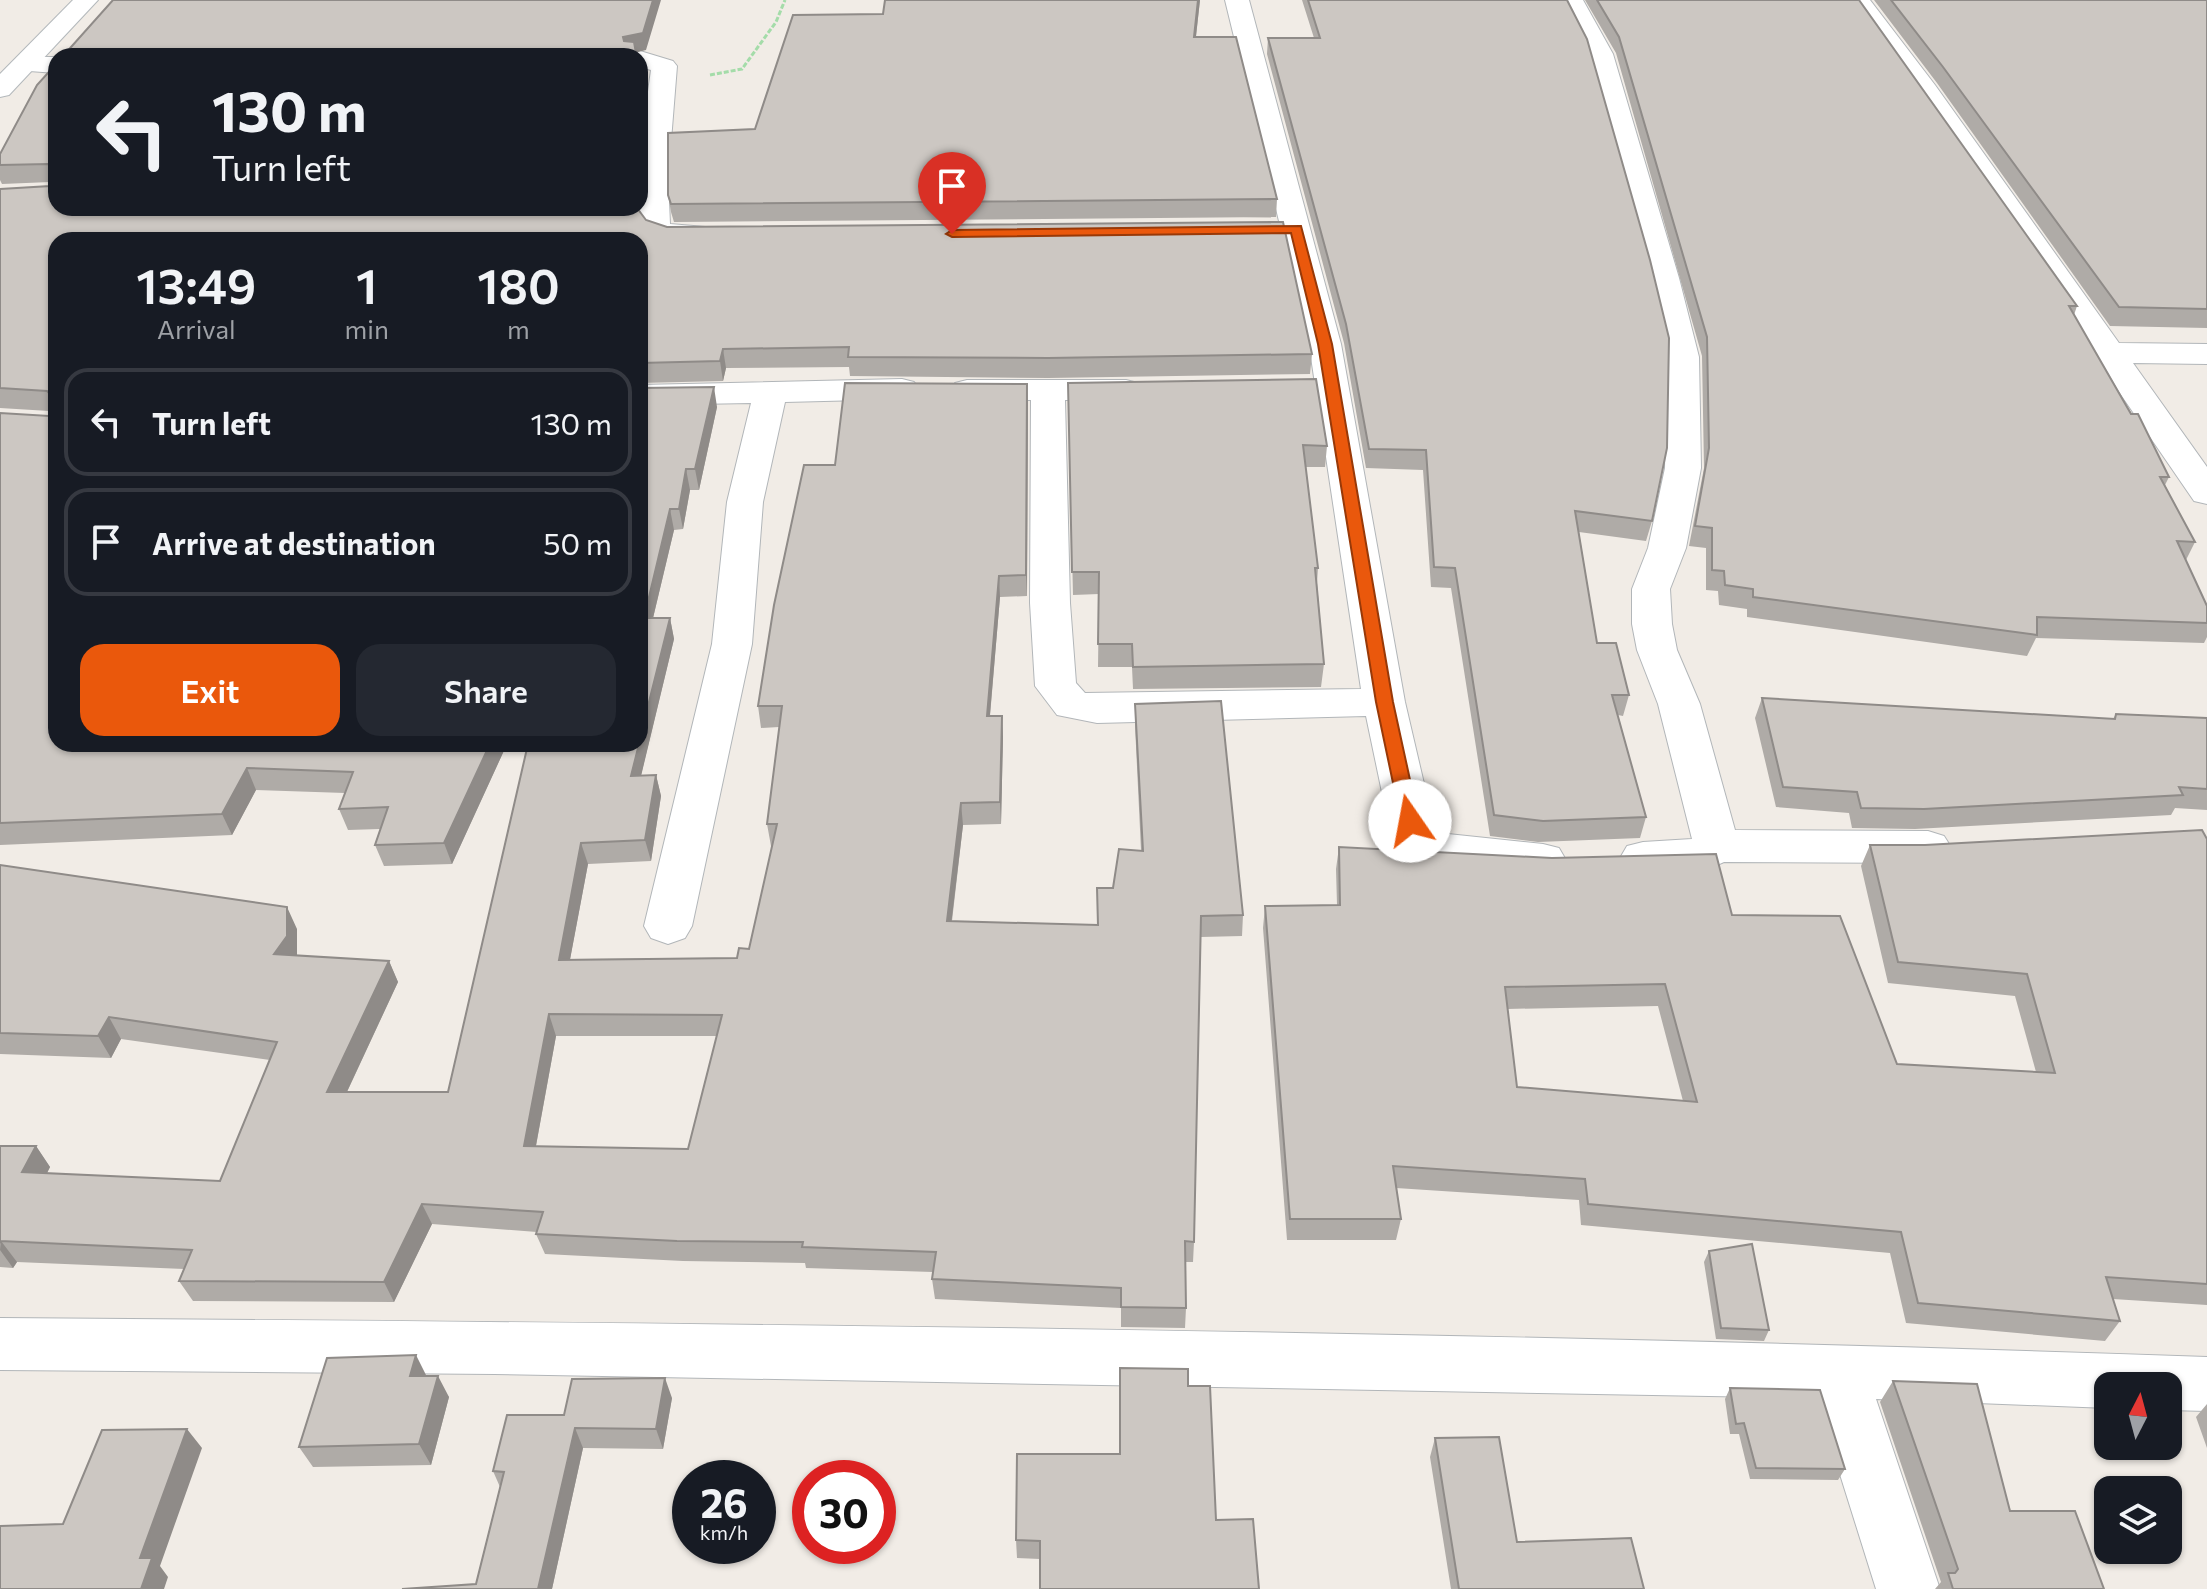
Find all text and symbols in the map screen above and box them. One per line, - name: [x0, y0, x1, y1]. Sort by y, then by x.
- text: 130 m: [212, 75, 367, 144]
- icon: left: [80, 80, 184, 184]
- text: Turn left: [212, 144, 351, 188]
- pin: [918, 152, 986, 234]
- icon: arrive: [930, 164, 974, 208]
- text: 13:49: [136, 255, 256, 314]
- text: 1: [356, 255, 377, 314]
- text: 180: [477, 255, 560, 314]
- text: Arrival: [157, 313, 236, 344]
- text: min: [345, 313, 389, 344]
- text: m: [507, 313, 530, 344]
- icon: left: [84, 400, 128, 444]
- text: Turn left: [152, 404, 271, 441]
- text: 130 m: [531, 404, 612, 441]
- icon: arrive: [84, 520, 128, 564]
- text: Arrive at destination: [152, 524, 436, 561]
- text: 50 m: [543, 524, 612, 561]
- button: Exit: [80, 644, 340, 736]
- button: Share: [356, 644, 616, 736]
- position arrow: [1368, 779, 1452, 863]
- north arrow: [2094, 1372, 2182, 1460]
- map controls: [2094, 1372, 2182, 1564]
- speed limit sign: 30: [792, 1460, 896, 1564]
- button: layers: [2094, 1476, 2182, 1564]
- text: 26: [700, 1477, 748, 1526]
- text: km/h: [700, 1520, 748, 1544]

